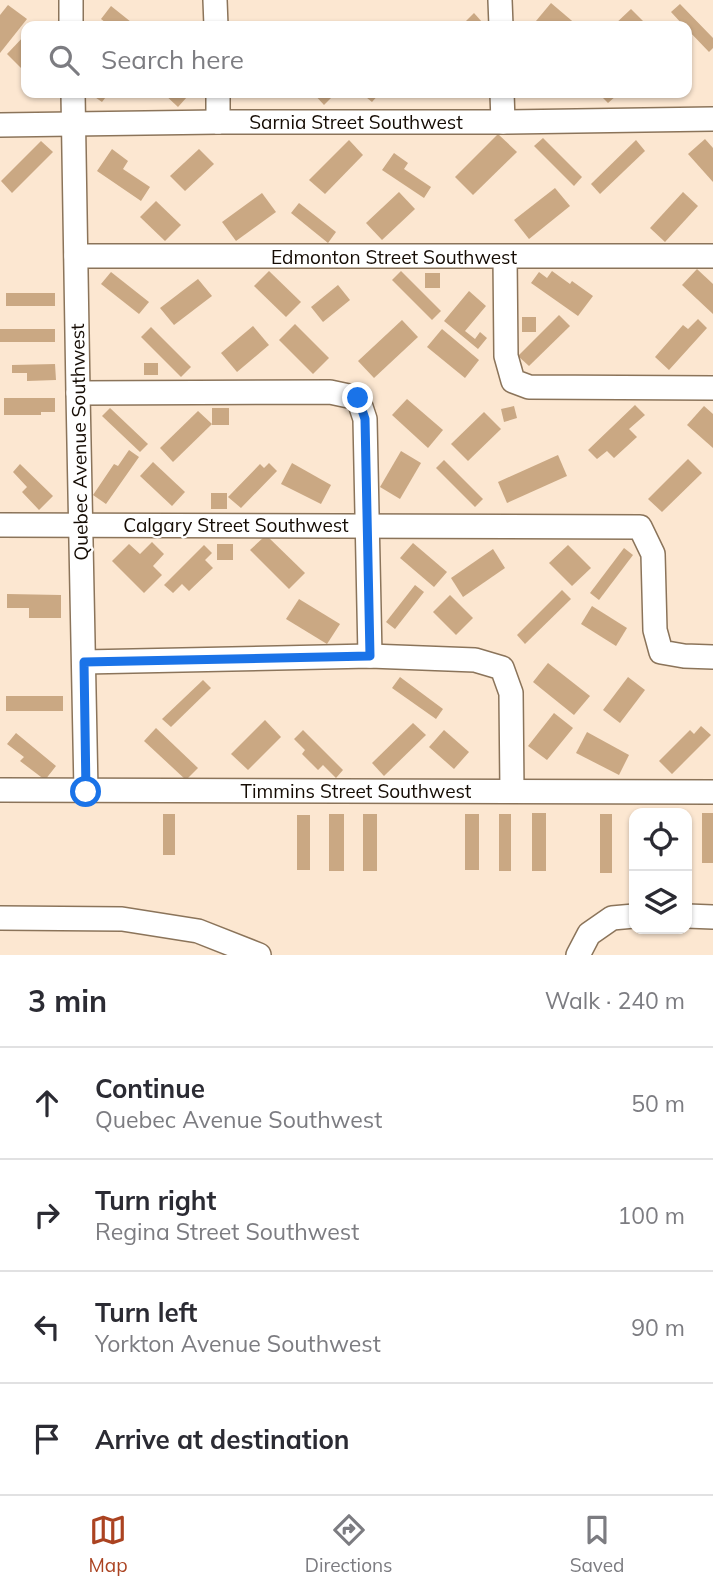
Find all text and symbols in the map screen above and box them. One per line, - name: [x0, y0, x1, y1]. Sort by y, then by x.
- search box: [21, 21, 692, 98]
- icon: search: [45, 41, 83, 79]
- text: Search here: [101, 43, 244, 76]
- street label: Sarnia Street Southwest: [249, 110, 463, 134]
- street label: Edmonton Street Southwest: [271, 245, 517, 269]
- street label: Quebec Avenue Southwest: [65, 323, 93, 561]
- route end: [342, 382, 373, 413]
- street label: Calgary Street Southwest: [123, 513, 349, 537]
- route start: [70, 776, 101, 807]
- street label: Timmins Street Southwest: [241, 779, 472, 803]
- map controls: [629, 808, 692, 934]
- button: locate: [629, 808, 692, 871]
- button: layers: [629, 871, 692, 934]
- text: 3 min: [28, 982, 107, 1020]
- text: Walk · 240 m: [545, 986, 685, 1015]
- text: Continue: [95, 1072, 205, 1105]
- icon: ahead: [28, 1084, 66, 1122]
- text: 50 m: [631, 1089, 685, 1118]
- text: Quebec Avenue Southwest: [95, 1105, 382, 1134]
- text: Turn right: [95, 1184, 216, 1217]
- icon: right: [28, 1196, 66, 1234]
- text: 100 m: [617, 1201, 685, 1230]
- text: Regina Street Southwest: [95, 1217, 359, 1246]
- text: Turn left: [95, 1296, 197, 1329]
- icon: left: [28, 1308, 66, 1346]
- text: 90 m: [631, 1313, 685, 1342]
- text: Yorkton Avenue Southwest: [95, 1329, 381, 1358]
- icon: arrive: [28, 1420, 66, 1458]
- text: Arrive at destination: [95, 1423, 350, 1456]
- tab: Map: [89, 1511, 128, 1577]
- tab: Directions: [305, 1511, 393, 1577]
- tab: Saved: [570, 1511, 624, 1577]

